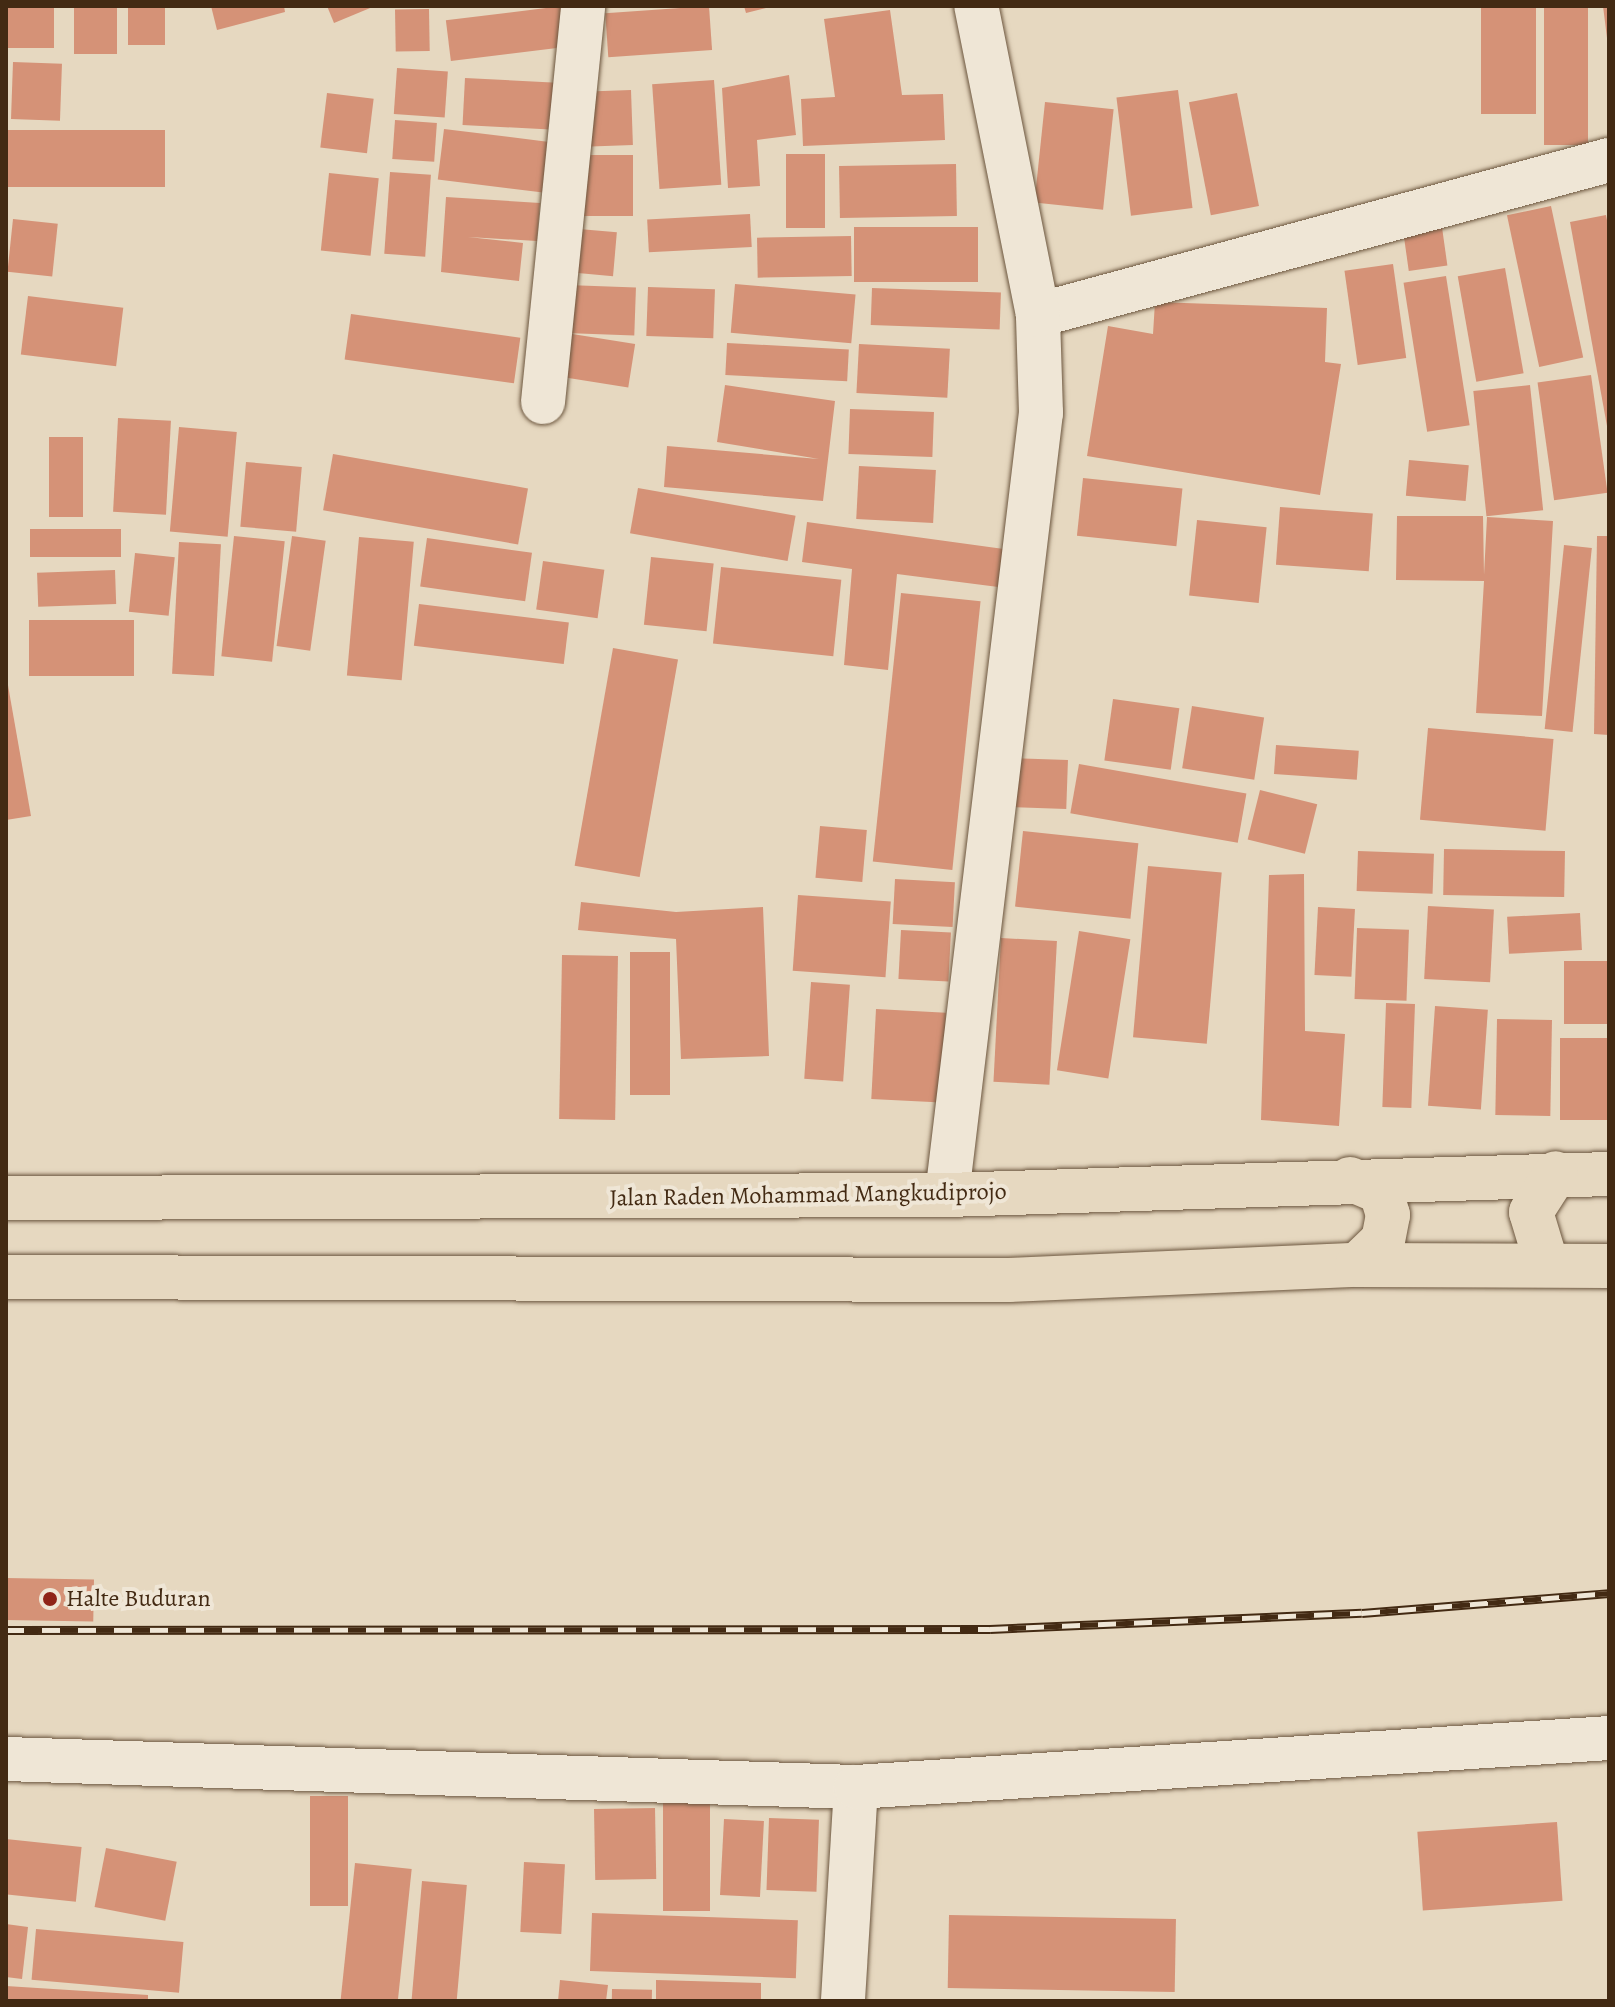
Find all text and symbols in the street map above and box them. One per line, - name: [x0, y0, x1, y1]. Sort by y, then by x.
- street label: Jalan Raden Mohammad Mangkudiprojo: [609, 1177, 1007, 1213]
- place label: Halte Buduran: [66, 1585, 211, 1613]
- marker: Halte Buduran: [41, 1590, 59, 1608]

